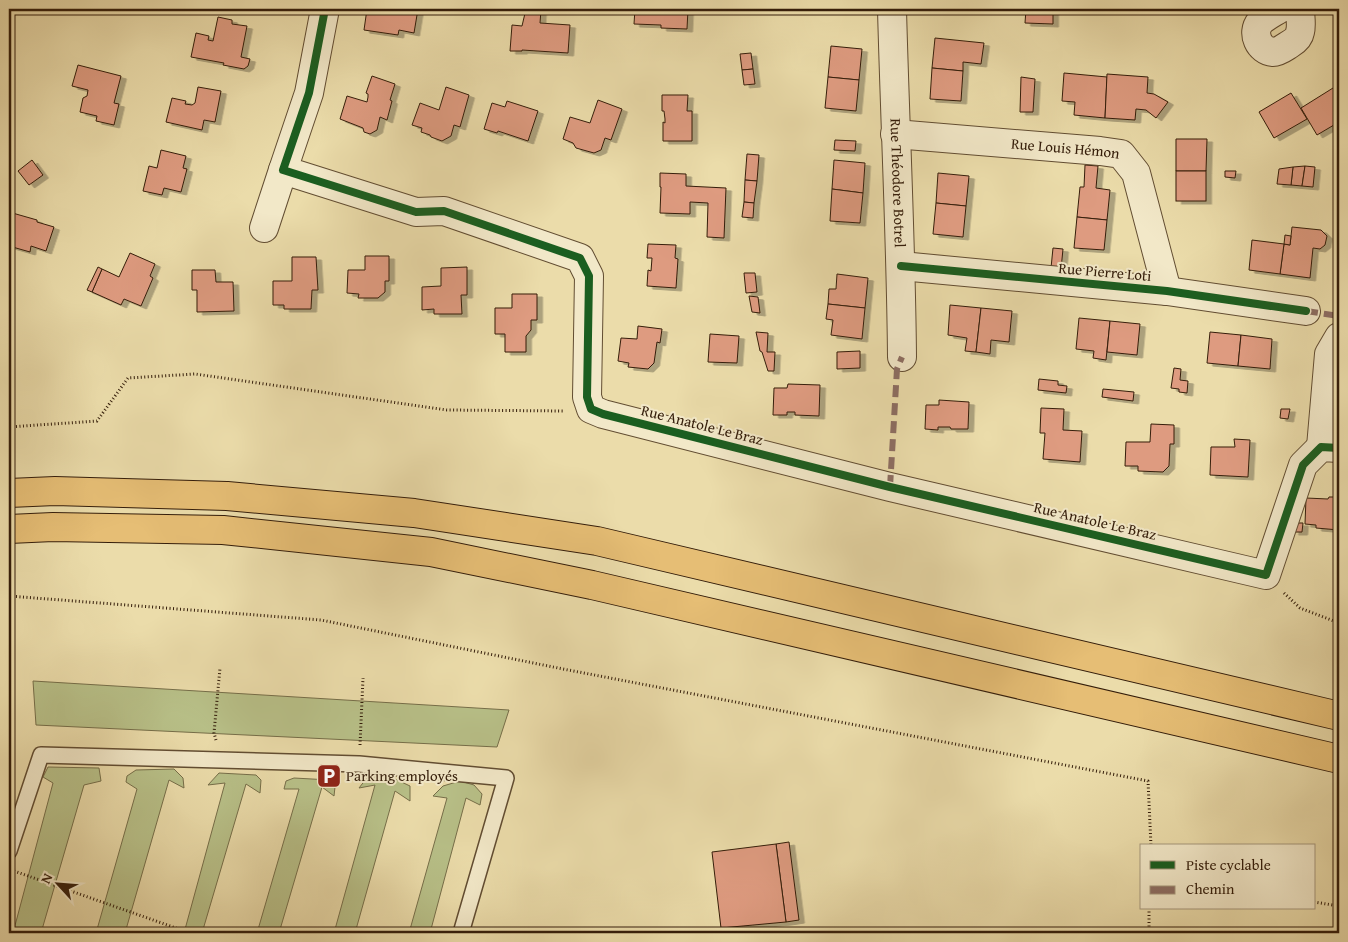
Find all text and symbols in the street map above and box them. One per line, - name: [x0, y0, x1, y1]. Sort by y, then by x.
- street label: Rue Théodore Botrel: [885, 118, 911, 248]
- street label: Rue Louis Hémon: [1010, 133, 1122, 164]
- street label: Rue Pierre Loti: [1058, 257, 1152, 286]
- street label: Rue Anatole Le Braz: [639, 399, 766, 450]
- street label: Rue Anatole Le Braz: [1032, 496, 1159, 545]
- parking icon: Parking employés: [316, 763, 342, 789]
- place label: Parking employés: [346, 765, 458, 786]
- legend: [1140, 844, 1316, 910]
- text: Piste cyclable: [1186, 854, 1271, 875]
- north arrow: [32, 860, 82, 910]
- text: N: [35, 869, 58, 887]
- text: Chemin: [1186, 878, 1235, 899]

